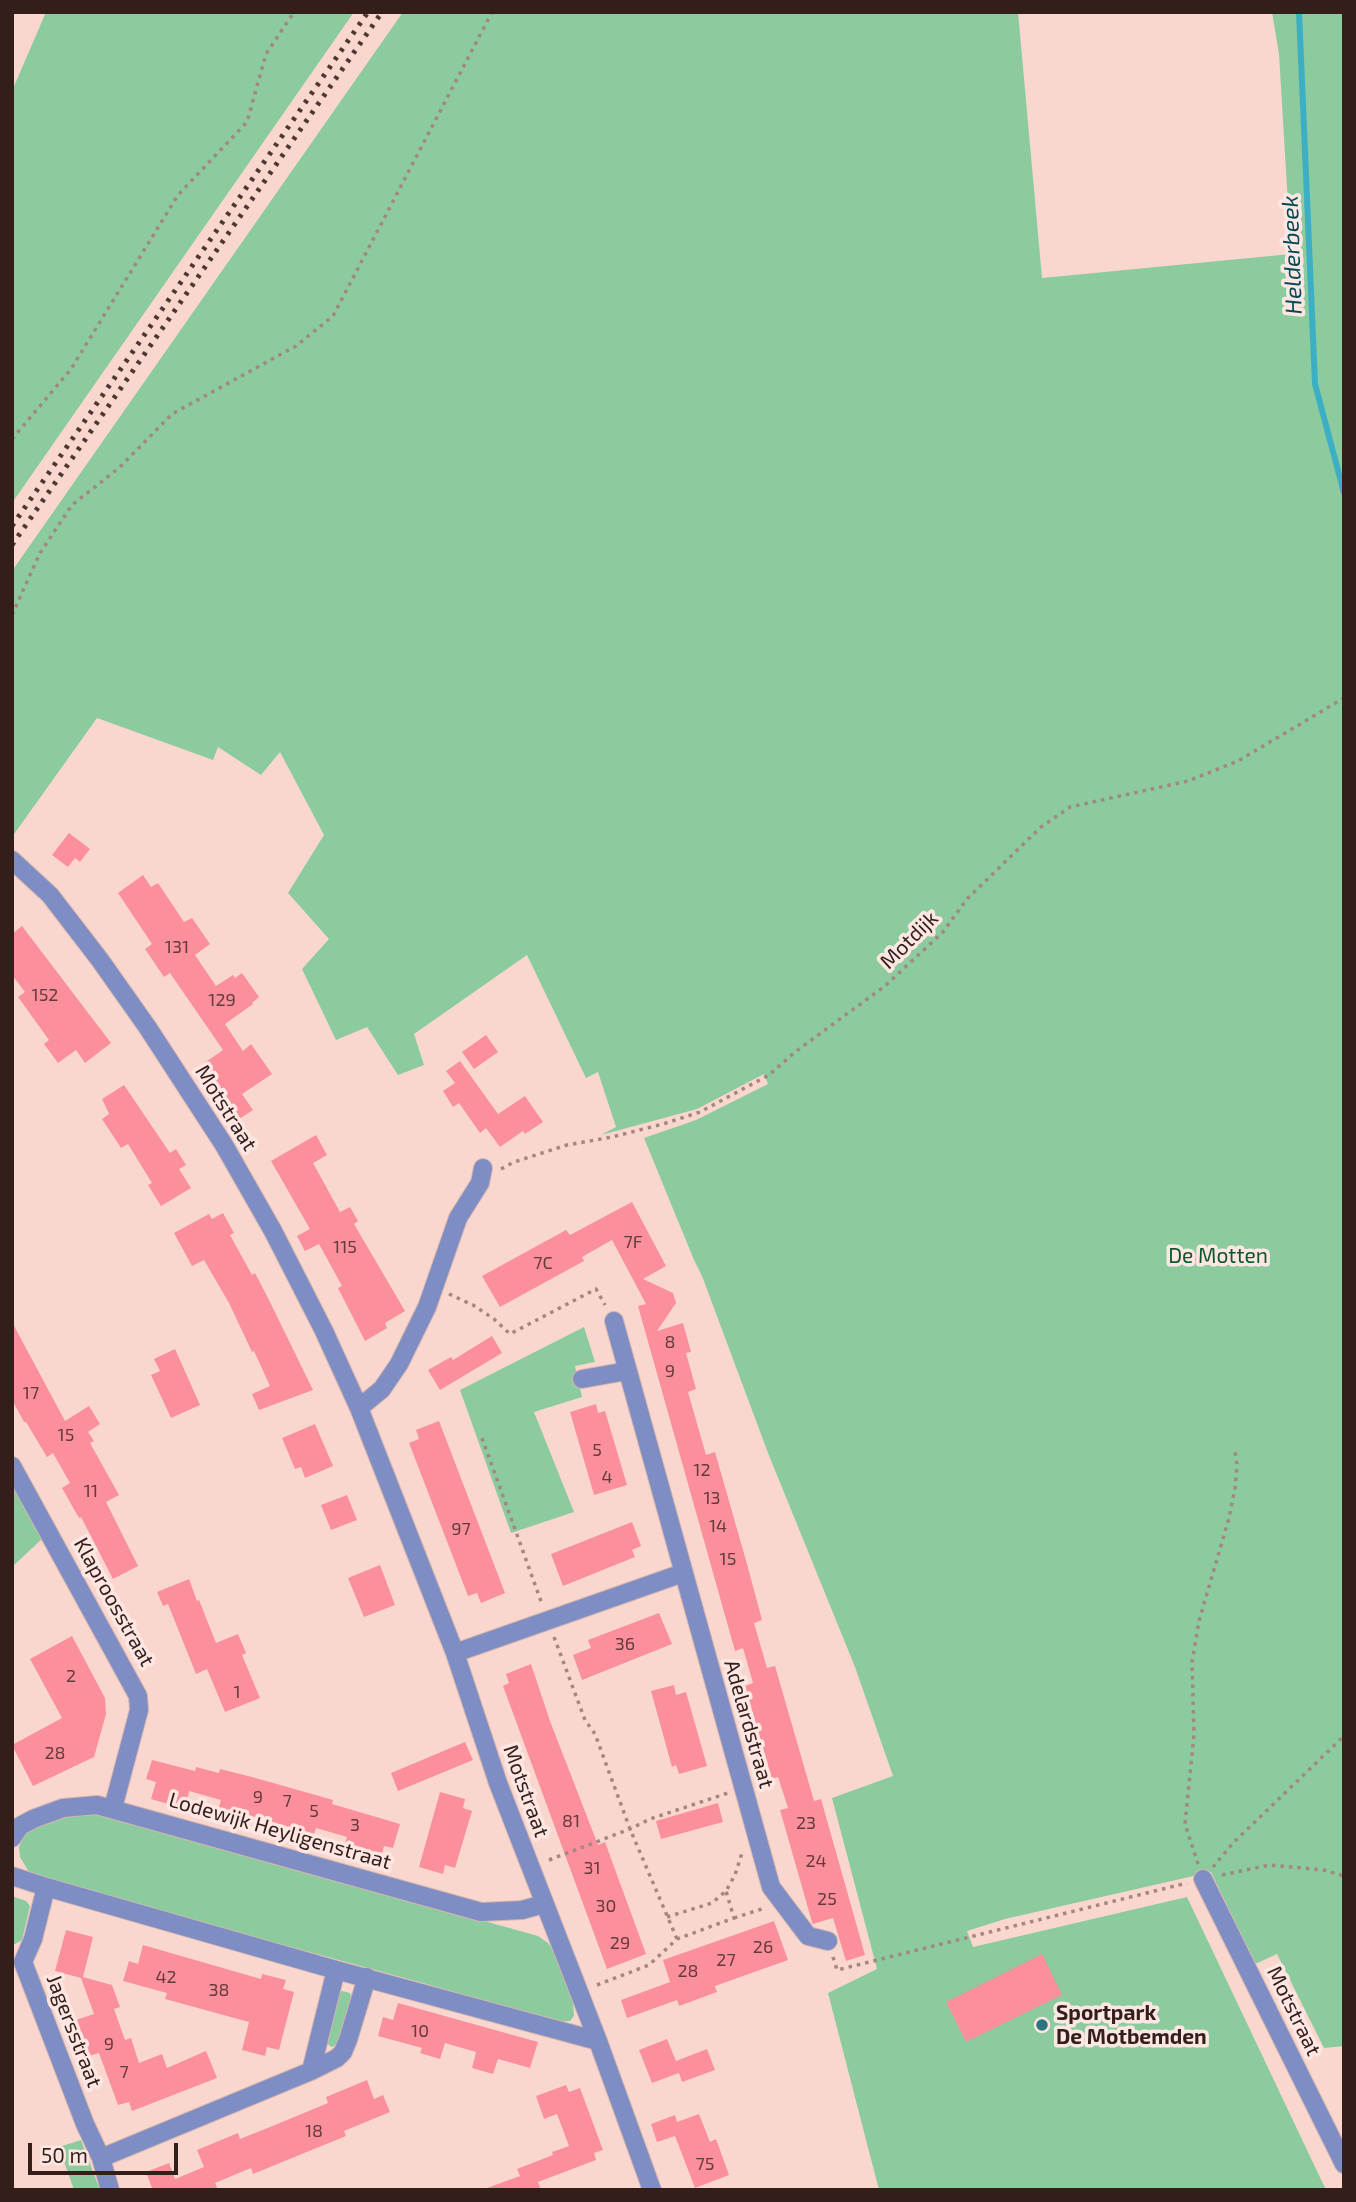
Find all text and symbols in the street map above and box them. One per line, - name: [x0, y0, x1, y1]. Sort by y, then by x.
- water label: Helderbeek: [1276, 195, 1308, 315]
- street label: Motdijk: [875, 906, 943, 974]
- house number: 131: [165, 936, 189, 958]
- house number: 152: [32, 984, 58, 1006]
- house number: 129: [208, 989, 236, 1011]
- street label: Motstraat: [190, 1060, 262, 1156]
- house number: 7F: [624, 1231, 642, 1253]
- house number: 115: [333, 1236, 357, 1258]
- park label: De Motten: [1168, 1243, 1268, 1269]
- house number: 7C: [533, 1252, 553, 1274]
- house number: 8: [665, 1331, 675, 1353]
- house number: 9: [665, 1360, 675, 1382]
- house number: 17: [23, 1382, 39, 1404]
- house number: 15: [58, 1424, 74, 1446]
- house number: 5: [592, 1439, 602, 1461]
- house number: 12: [693, 1459, 711, 1481]
- house number: 4: [601, 1466, 613, 1488]
- house number: 11: [84, 1480, 98, 1502]
- house number: 13: [703, 1487, 721, 1509]
- house number: 14: [709, 1515, 727, 1537]
- house number: 97: [451, 1518, 471, 1540]
- street label: Klaproosstraat: [68, 1533, 160, 1671]
- house number: 15: [720, 1548, 736, 1570]
- house number: 36: [615, 1633, 635, 1655]
- street label: Adelardstraat: [719, 1657, 779, 1791]
- house number: 2: [66, 1665, 76, 1687]
- house number: 1: [233, 1681, 241, 1703]
- street label: Motstraat: [498, 1741, 554, 1841]
- house number: 28: [44, 1742, 66, 1764]
- house number: 9: [253, 1786, 263, 1808]
- street label: Lodewijk Heyligenstraat: [166, 1787, 394, 1875]
- house number: 7: [282, 1790, 292, 1812]
- house number: 5: [309, 1800, 319, 1822]
- house number: 81: [562, 1810, 580, 1832]
- house number: 23: [796, 1812, 816, 1834]
- house number: 3: [350, 1814, 360, 1836]
- house number: 24: [805, 1850, 827, 1872]
- house number: 31: [583, 1857, 601, 1879]
- house number: 25: [817, 1888, 837, 1910]
- house number: 30: [596, 1895, 616, 1917]
- house number: 29: [610, 1932, 630, 1954]
- house number: 26: [753, 1936, 773, 1958]
- house number: 27: [716, 1949, 736, 1971]
- house number: 28: [677, 1960, 699, 1982]
- street label: Motstraat: [1262, 1962, 1326, 2060]
- house number: 42: [155, 1966, 177, 1988]
- street label: Jagersstraat: [41, 1971, 107, 2091]
- house number: 38: [209, 1979, 229, 2001]
- place label: Sportpark De Motbemden: [1056, 2000, 1207, 2050]
- marker: Sportpark De Motbemden: [1034, 2017, 1050, 2033]
- house number: 10: [411, 2020, 429, 2042]
- house number: 9: [104, 2033, 114, 2055]
- house number: 7: [119, 2061, 129, 2083]
- house number: 18: [305, 2120, 323, 2142]
- scale bar: [32, 2128, 182, 2172]
- text: 50 m: [41, 2142, 88, 2167]
- house number: 75: [696, 2153, 714, 2175]

